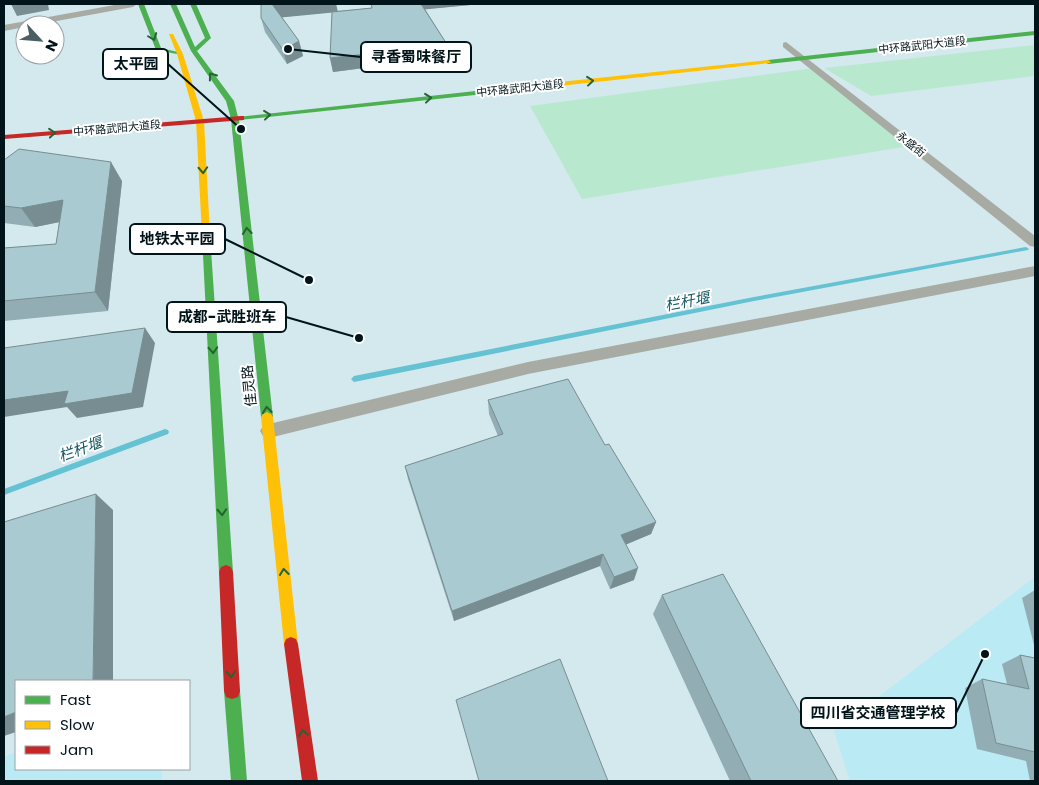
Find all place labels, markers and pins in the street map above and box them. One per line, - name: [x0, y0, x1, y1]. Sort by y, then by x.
- callout: 寻香蜀味餐厅: [361, 42, 471, 72]
- callout: 太平园: [103, 49, 168, 79]
- callout: 地铁太平园: [130, 224, 225, 254]
- callout: 成都-武胜班车: [167, 302, 286, 332]
- callout: 四川省交通管理学校: [801, 698, 956, 728]

